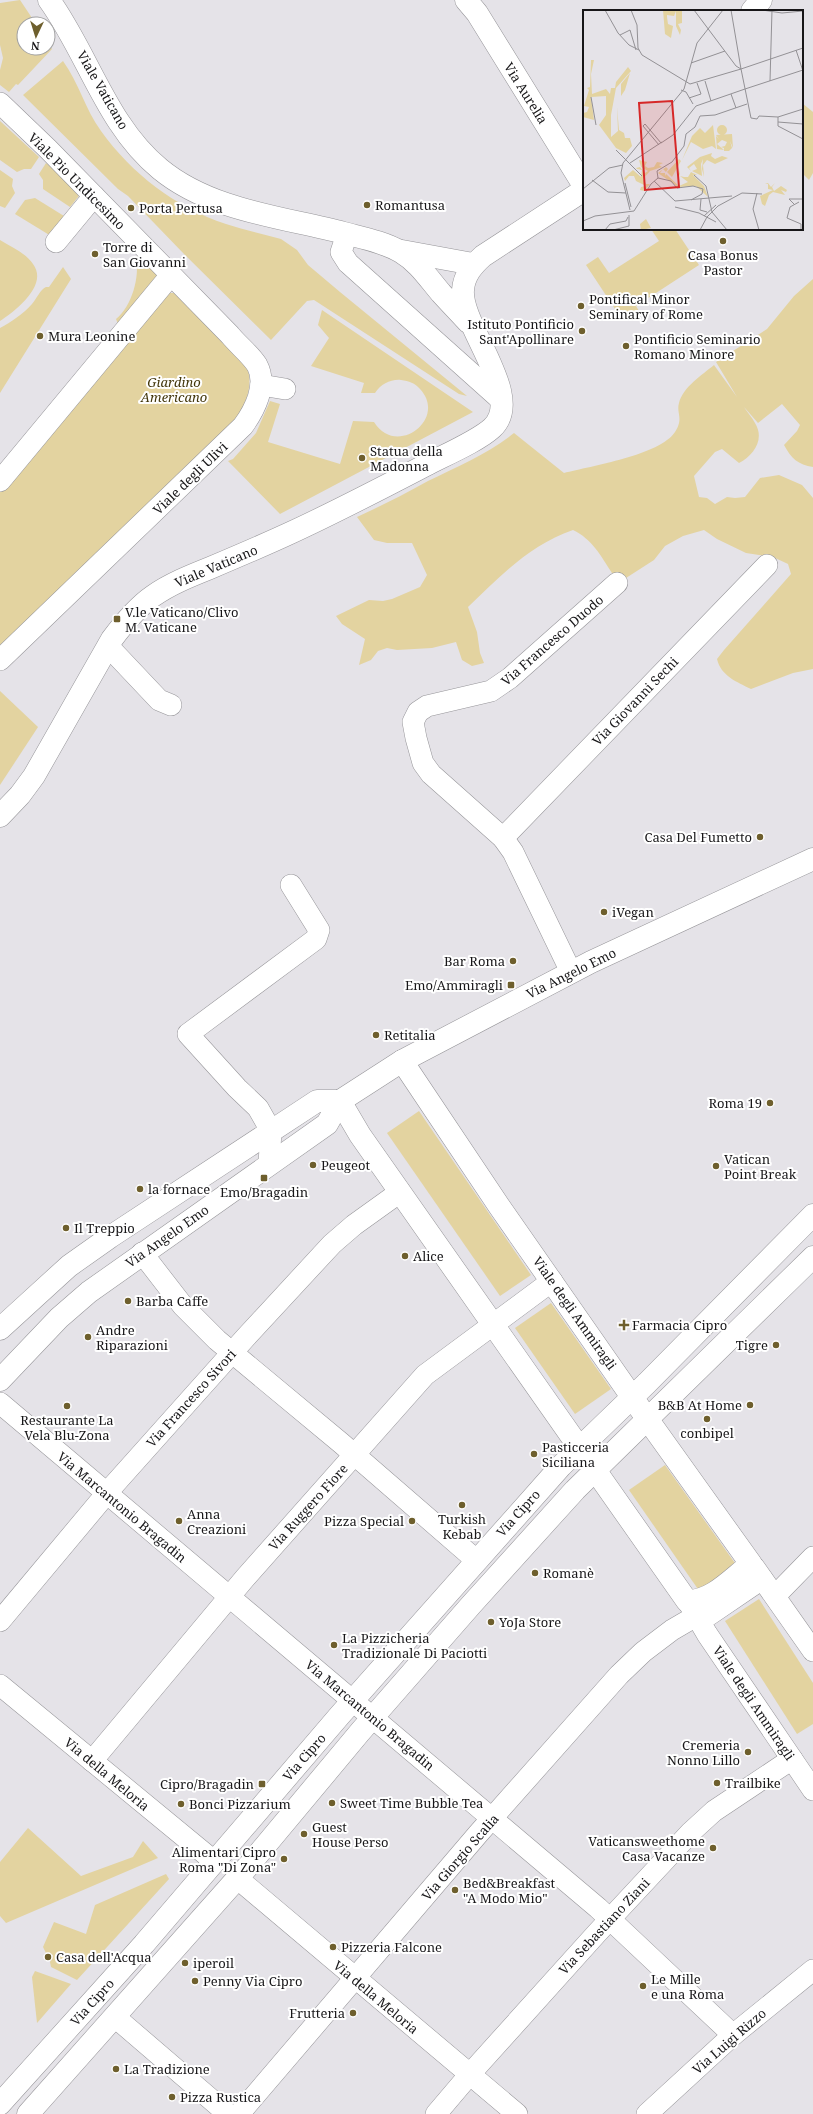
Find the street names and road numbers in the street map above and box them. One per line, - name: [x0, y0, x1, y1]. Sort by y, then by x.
- street label: Viale Vaticano: [73, 47, 133, 133]
- street label: Via Aurelia: [500, 59, 552, 127]
- street label: Viale Pio Undicesimo: [24, 128, 130, 234]
- street label: Viale degli Ulivi: [149, 438, 231, 518]
- street label: Viale Vaticano: [172, 540, 260, 592]
- street label: Via Francesco Duodo: [497, 591, 607, 689]
- street label: Via Giovanni Sechi: [588, 653, 682, 749]
- street label: Via Angelo Emo: [523, 943, 619, 1003]
- street label: Via Angelo Emo: [122, 1201, 212, 1271]
- street label: Viale degli Ammiragli: [529, 1253, 621, 1373]
- street label: Via Francesco Sivori: [142, 1345, 240, 1451]
- street label: Via Marcantonio Bragadin: [54, 1448, 191, 1567]
- street label: Via Ruggero Fiore: [264, 1460, 352, 1554]
- street label: Via Cipro: [492, 1486, 544, 1540]
- street label: Viale degli Ammiragli: [709, 1642, 799, 1764]
- street label: Via Marcantonio Bragadin: [302, 1656, 439, 1775]
- street label: Via Cipro: [278, 1729, 330, 1785]
- street label: Via della Meloria: [61, 1733, 153, 1815]
- street label: Via Giorgio Scalia: [417, 1810, 503, 1904]
- street label: Via Sebastiano Ziani: [554, 1874, 654, 1978]
- street label: Via della Meloria: [330, 1956, 422, 2038]
- street label: Via Cipro: [66, 1975, 118, 2029]
- street label: Via Luigi Rizzo: [688, 2004, 770, 2078]

